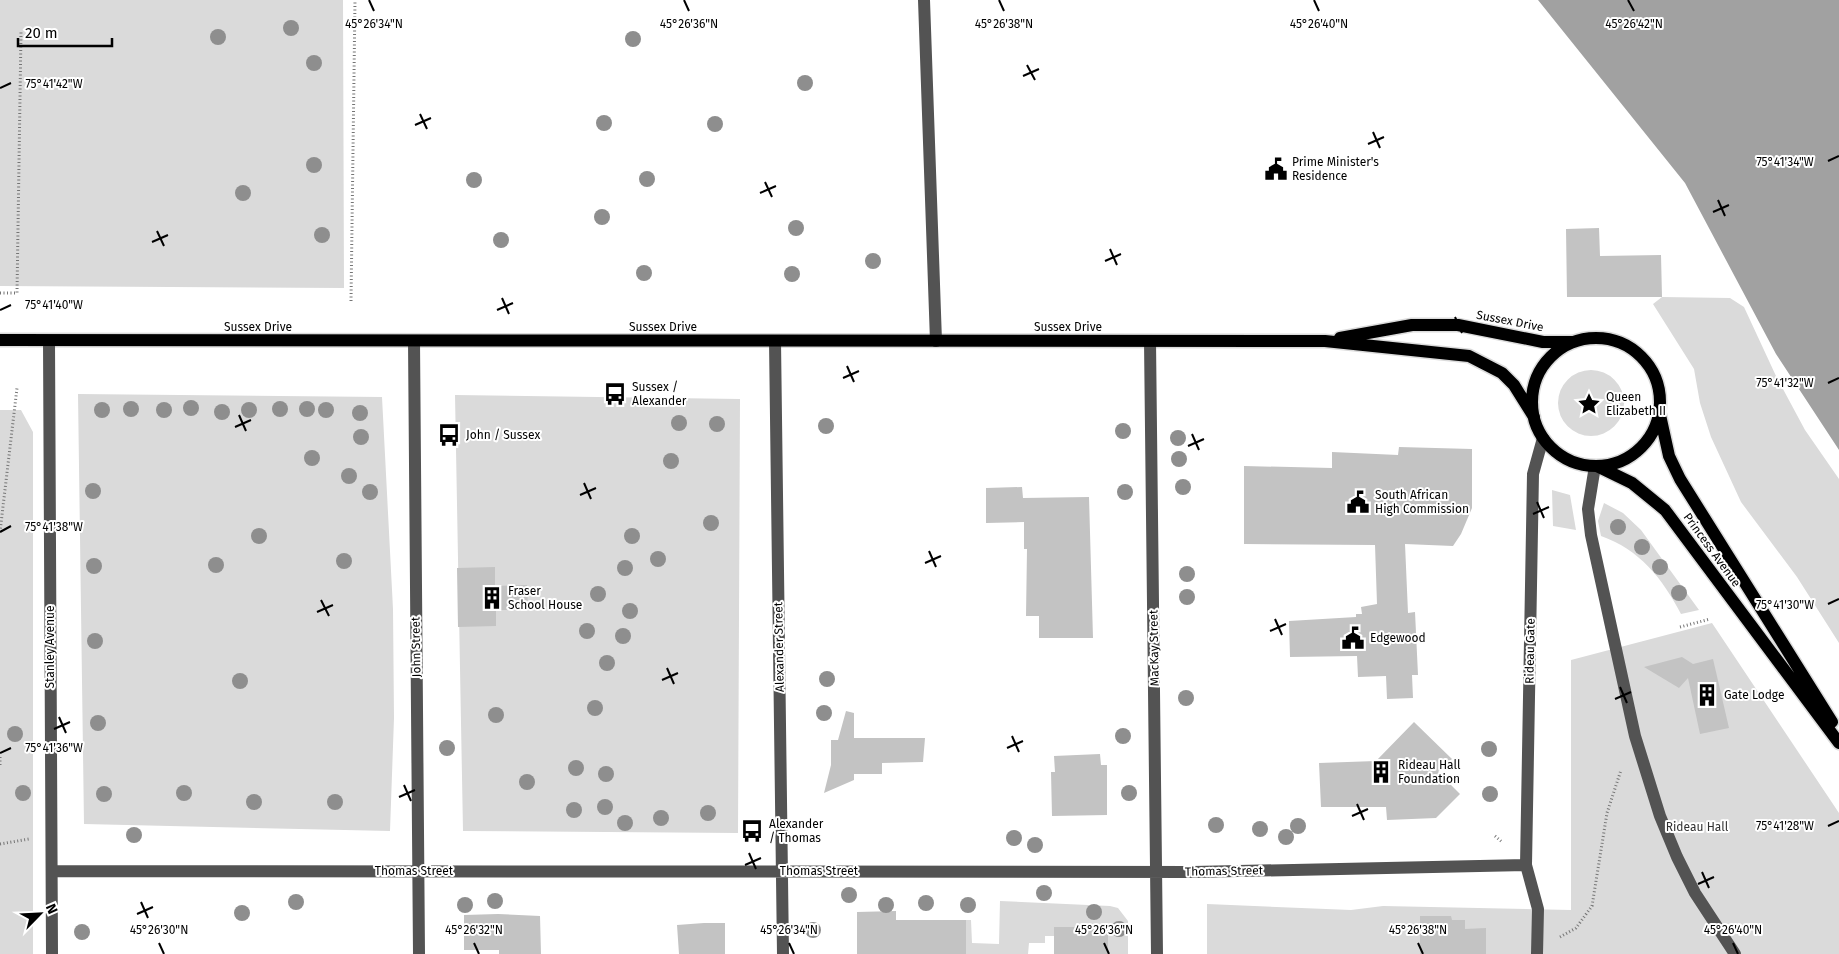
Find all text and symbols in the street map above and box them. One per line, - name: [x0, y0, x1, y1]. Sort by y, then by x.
- scale bar: [18, 15, 111, 47]
- text: 45°26'34"N: [345, 17, 403, 31]
- text: 45°26'36"N: [660, 17, 718, 31]
- text: 45°26'38"N: [975, 17, 1033, 31]
- text: 45°26'40"N: [1290, 17, 1348, 31]
- text: 45°26'42"N: [1605, 17, 1663, 31]
- text: 20 m: [25, 24, 58, 42]
- text: 75°41'42"W: [25, 77, 83, 91]
- place label: Prime Minister's Residence: [1292, 155, 1379, 183]
- text: 75°41'34"W: [1756, 155, 1814, 169]
- public building icon: Prime Minister's Residence: [1263, 156, 1289, 182]
- text: 75°41'40"W: [25, 298, 83, 312]
- street label: Sussex Drive: [1475, 308, 1545, 334]
- street label: Sussex Drive: [224, 320, 292, 334]
- street label: Sussex Drive: [629, 320, 697, 334]
- street label: Sussex Drive: [1034, 320, 1102, 334]
- text: 75°41'32"W: [1756, 376, 1814, 390]
- place label: Sussex / Alexander: [632, 380, 687, 408]
- bus stop icon: Sussex / Alexander: [602, 381, 628, 407]
- place label: Queen Elizabeth II: [1606, 390, 1666, 418]
- place icon: Queen Elizabeth II: [1576, 391, 1602, 417]
- bus stop icon: John / Sussex: [436, 422, 462, 448]
- place label: John / Sussex: [466, 428, 540, 442]
- place label: South African High Commission: [1375, 488, 1469, 516]
- public building icon: South African High Commission: [1345, 489, 1371, 515]
- street label: Princess Avenue: [1680, 510, 1744, 590]
- text: 75°41'38"W: [25, 520, 83, 534]
- place label: Fraser School House: [508, 584, 582, 612]
- building icon: Fraser School House: [479, 585, 505, 611]
- text: 75°41'30"W: [1756, 598, 1814, 612]
- street label: Alexander Street: [771, 601, 787, 692]
- street label: Stanley Avenue: [43, 605, 57, 689]
- street label: MacKay Street: [1146, 609, 1162, 686]
- street label: John Street: [408, 616, 424, 677]
- street label: Rideau Gate: [1522, 618, 1538, 684]
- public building icon: Edgewood: [1340, 625, 1366, 651]
- place label: Edgewood: [1370, 631, 1426, 645]
- building icon: Gate Lodge: [1694, 682, 1720, 708]
- place label: Gate Lodge: [1724, 688, 1784, 702]
- text: 75°41'36"W: [25, 741, 83, 755]
- place label: Rideau Hall Foundation: [1398, 758, 1461, 786]
- building icon: Rideau Hall Foundation: [1368, 759, 1394, 785]
- place label: Alexander / Thomas: [769, 817, 824, 845]
- bus stop icon: Alexander / Thomas: [739, 818, 765, 844]
- text: 75°41'28"W: [1756, 819, 1814, 833]
- park label: Rideau Hall: [1666, 820, 1729, 834]
- street label: Thomas Street: [1185, 863, 1264, 879]
- street label: Thomas Street: [375, 864, 454, 878]
- street label: Thomas Street: [780, 864, 859, 878]
- north arrow: [15, 889, 65, 939]
- text: N: [42, 901, 61, 917]
- text: 45°26'30"N: [130, 923, 188, 937]
- text: 45°26'32"N: [445, 923, 503, 937]
- text: 45°26'34"N: [760, 923, 818, 937]
- text: 45°26'36"N: [1075, 923, 1133, 937]
- text: 45°26'38"N: [1389, 923, 1447, 937]
- text: 45°26'40"N: [1704, 923, 1762, 937]

